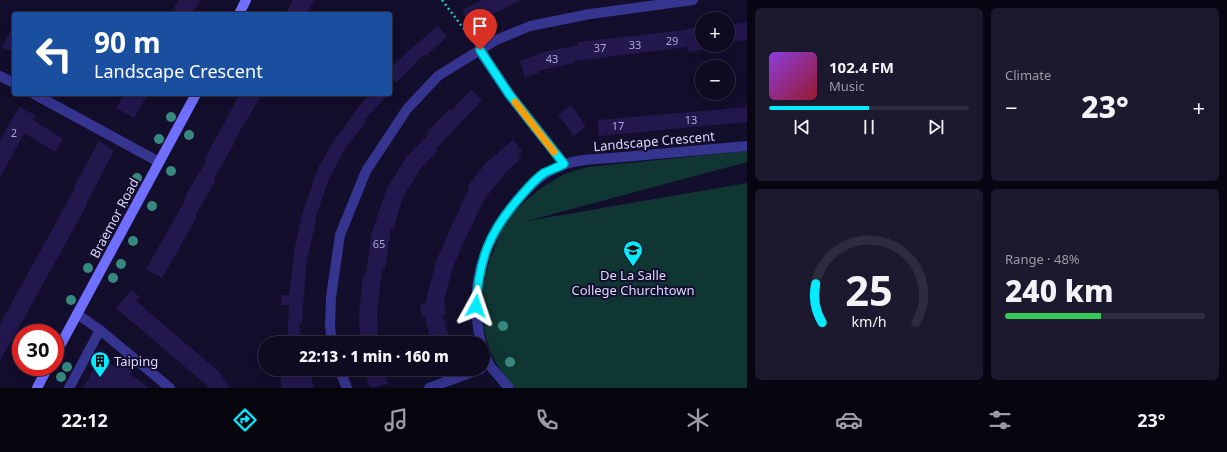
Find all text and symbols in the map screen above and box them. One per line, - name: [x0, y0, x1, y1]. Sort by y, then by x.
- pin: [463, 9, 497, 50]
- map controls: [695, 12, 735, 100]
- button: +: [695, 12, 735, 52]
- icon: arrive: [469, 15, 491, 37]
- text: 90 m: [94, 23, 161, 61]
- icon: left: [28, 28, 80, 80]
- house number: 29: [666, 33, 678, 48]
- house number: 33: [629, 37, 641, 52]
- house number: 37: [594, 40, 606, 55]
- house number: 43: [546, 51, 558, 66]
- text: 102.4 FM: [829, 57, 894, 77]
- text: Landscape Crescent: [94, 59, 263, 83]
- button: −: [695, 60, 735, 100]
- text: Climate: [1005, 66, 1051, 84]
- text: Music: [829, 77, 865, 95]
- text: 23°: [1081, 86, 1129, 127]
- text: −: [1005, 92, 1018, 122]
- text: +: [1192, 92, 1205, 122]
- house number: 13: [685, 112, 697, 127]
- icon: previous: [791, 116, 813, 138]
- icon: pause: [858, 116, 880, 138]
- icon: next: [925, 116, 947, 138]
- house number: 17: [612, 118, 624, 133]
- house number: 2: [11, 125, 17, 140]
- street label: Landscape Crescent: [593, 127, 716, 155]
- street label: Braemor Road: [85, 175, 143, 261]
- house number: 65: [373, 236, 385, 251]
- school or university icon: De La Salle College Churchtown: [622, 239, 644, 267]
- text: Range · 48%: [1005, 250, 1080, 268]
- text: 25: [845, 261, 893, 317]
- place label: De La Salle College Churchtown: [571, 266, 695, 299]
- text: 240 km: [1005, 270, 1114, 311]
- position arrow: [455, 285, 497, 327]
- text: km/h: [851, 311, 887, 330]
- speed limit sign: 30: [12, 324, 64, 376]
- text: 22:13 · 1 min · 160 m: [299, 346, 449, 366]
- building icon: Taiping: [89, 350, 111, 378]
- place label: Taiping: [114, 352, 158, 370]
- icon: directions: [231, 406, 259, 434]
- icon: music: [382, 406, 410, 434]
- icon: phone: [533, 406, 561, 434]
- icon: climate: [684, 406, 712, 434]
- icon: car: [835, 406, 863, 434]
- icon: filters: [986, 406, 1014, 434]
- text: 22:12: [62, 408, 108, 432]
- text: 23°: [1137, 408, 1165, 432]

